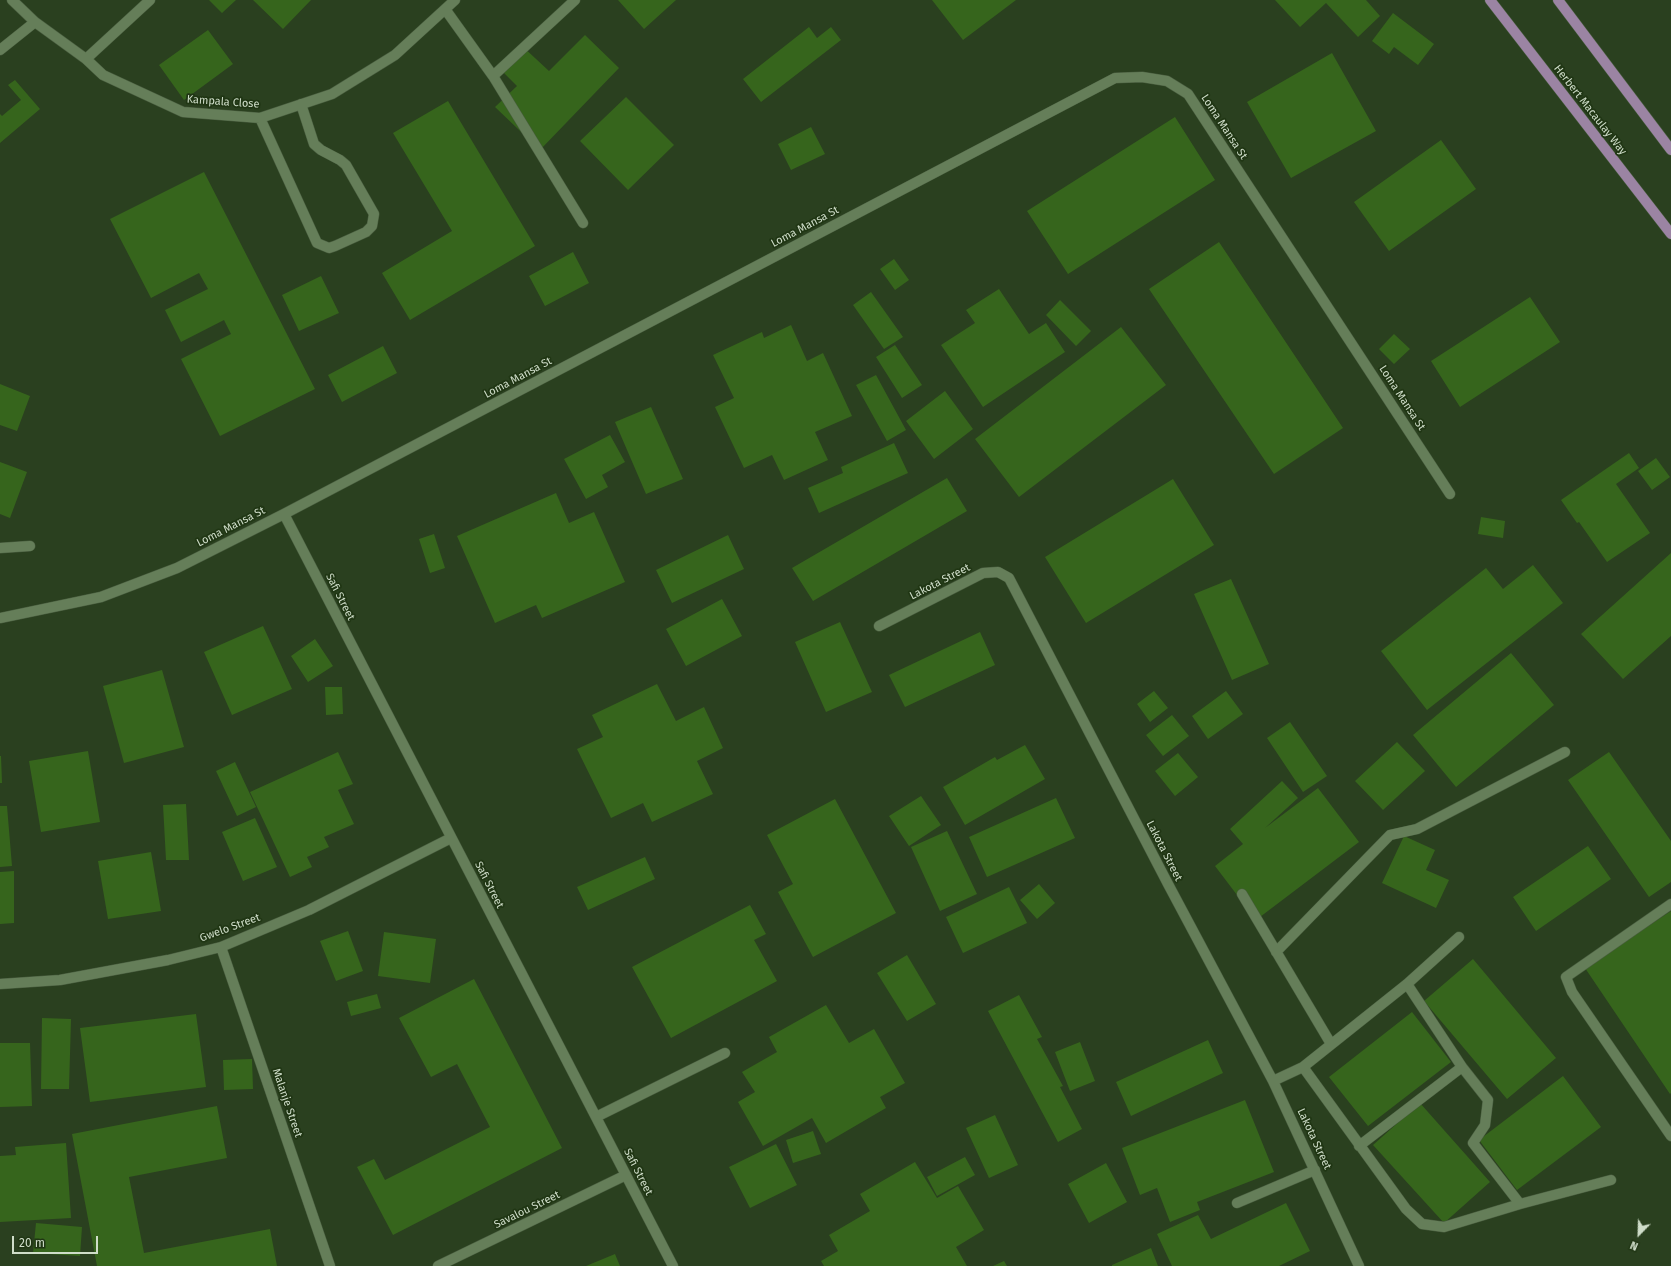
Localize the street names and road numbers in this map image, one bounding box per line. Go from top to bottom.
street label: Herbert Macaulay Way [1551,62,1629,158]
street label: Loma Mansa St [1198,92,1250,162]
street label: Kampala Close [186,93,260,111]
street label: Loma Mansa St [769,204,841,250]
street label: Loma Mansa St [482,355,554,401]
street label: Loma Mansa St [1376,363,1428,433]
street label: Loma Mansa St [195,504,267,550]
street label: Lakota Street [908,561,972,603]
street label: Safi Street [323,571,357,623]
street label: Lakota Street [1143,819,1185,883]
street label: Safi Street [472,859,506,911]
street label: Gwelo Street [198,911,262,945]
street label: Malanje Street [269,1067,305,1139]
street label: Lakota Street [1294,1106,1334,1172]
street label: Safi Street [621,1146,655,1198]
street label: Savalou Street [492,1188,562,1232]

